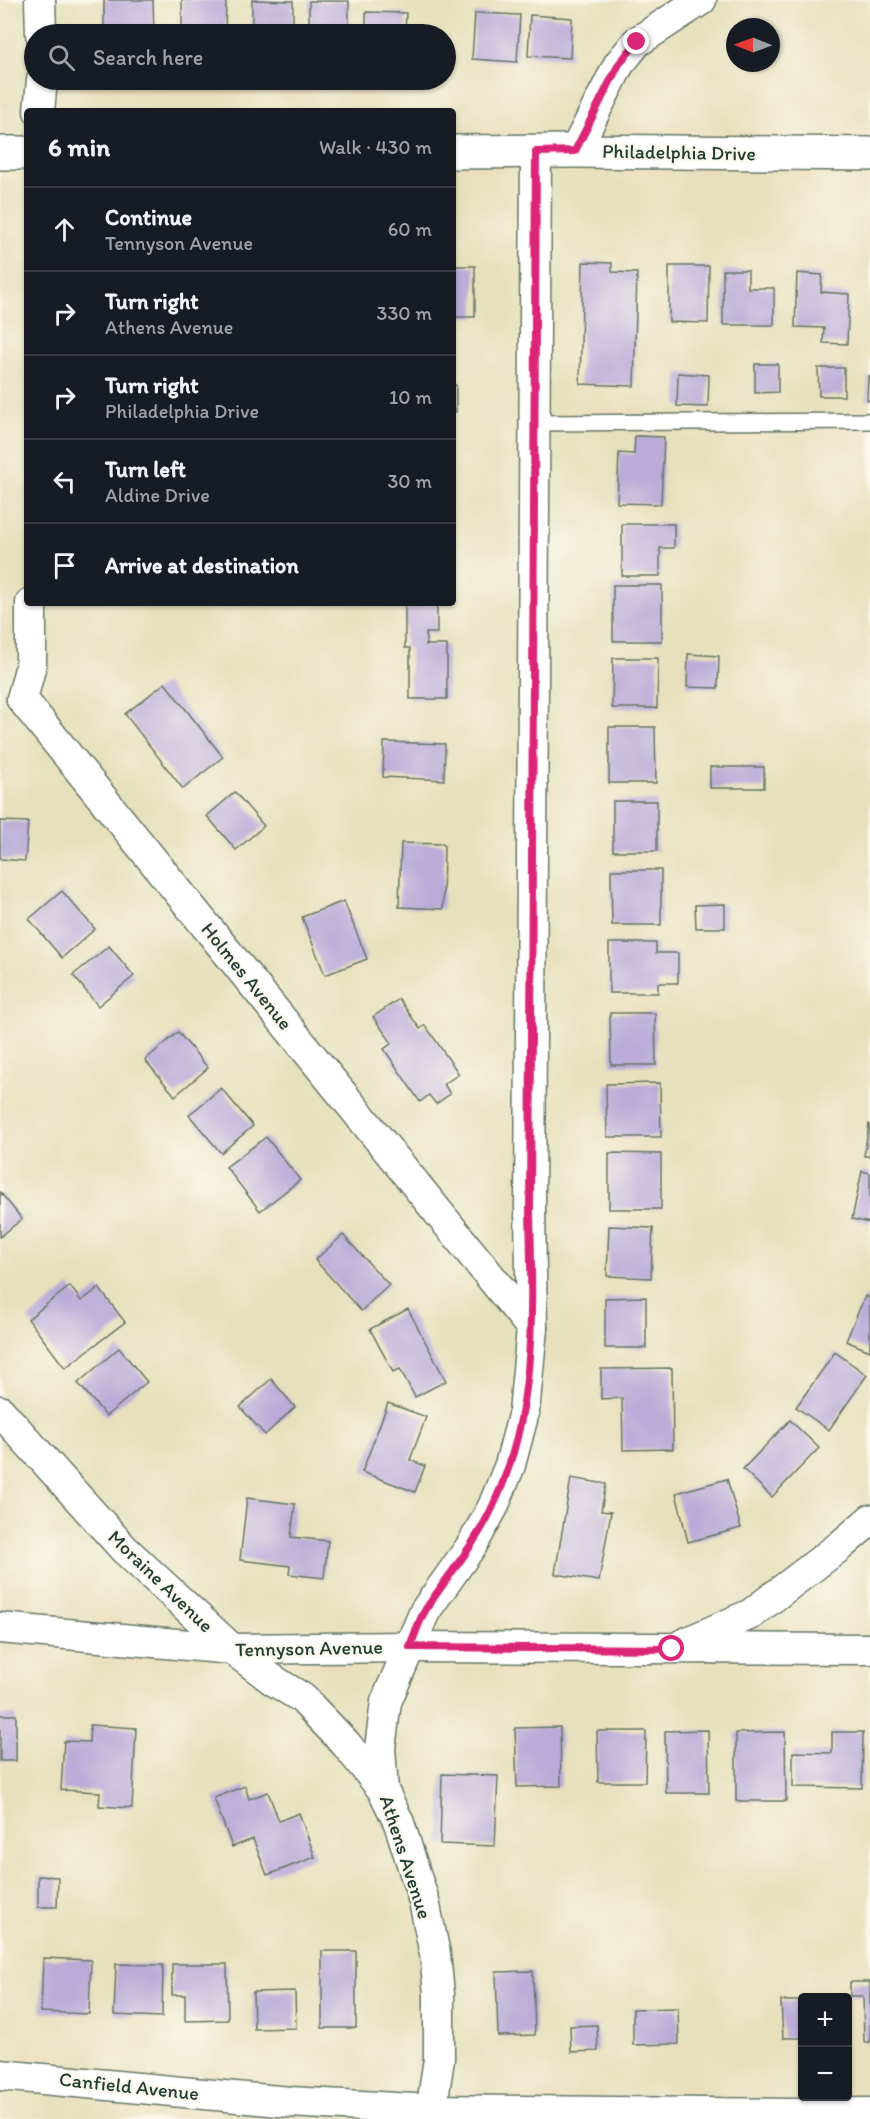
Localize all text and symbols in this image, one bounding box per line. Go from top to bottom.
north arrow [726,18,780,72]
search box [24,24,456,90]
route end [623,28,649,54]
icon: search [45,41,78,74]
text: Search here [93,44,203,71]
text: 6 min [48,131,110,163]
text: Walk · 430 m [319,135,432,159]
street label: Philadelphia Drive [602,139,756,165]
text: Continue [105,204,192,231]
icon: ahead [48,213,81,246]
text: 60 m [388,217,432,241]
text: Tennyson Avenue [105,231,253,255]
text: Turn right [105,288,199,315]
icon: right [48,297,81,330]
text: 330 m [377,301,432,325]
text: Athens Avenue [105,315,233,339]
text: Turn right [105,372,199,399]
icon: right [48,381,81,414]
text: 10 m [389,385,432,409]
text: Philadelphia Drive [105,399,259,423]
text: Turn left [105,456,186,483]
icon: left [48,465,81,498]
text: 30 m [387,469,432,493]
text: Aldine Drive [105,483,210,507]
icon: arrive [48,549,81,582]
text: Arrive at destination [105,552,299,579]
street label: Holmes Avenue [196,917,298,1035]
street label: Moraine Avenue [103,1525,219,1637]
street label: Tennyson Avenue [235,1635,383,1661]
route start [658,1635,684,1661]
street label: Athens Avenue [375,1792,437,1922]
map controls [798,1993,852,2101]
button: + [798,1993,852,2047]
button: − [798,2047,852,2101]
street label: Canfield Avenue [58,2067,200,2105]

